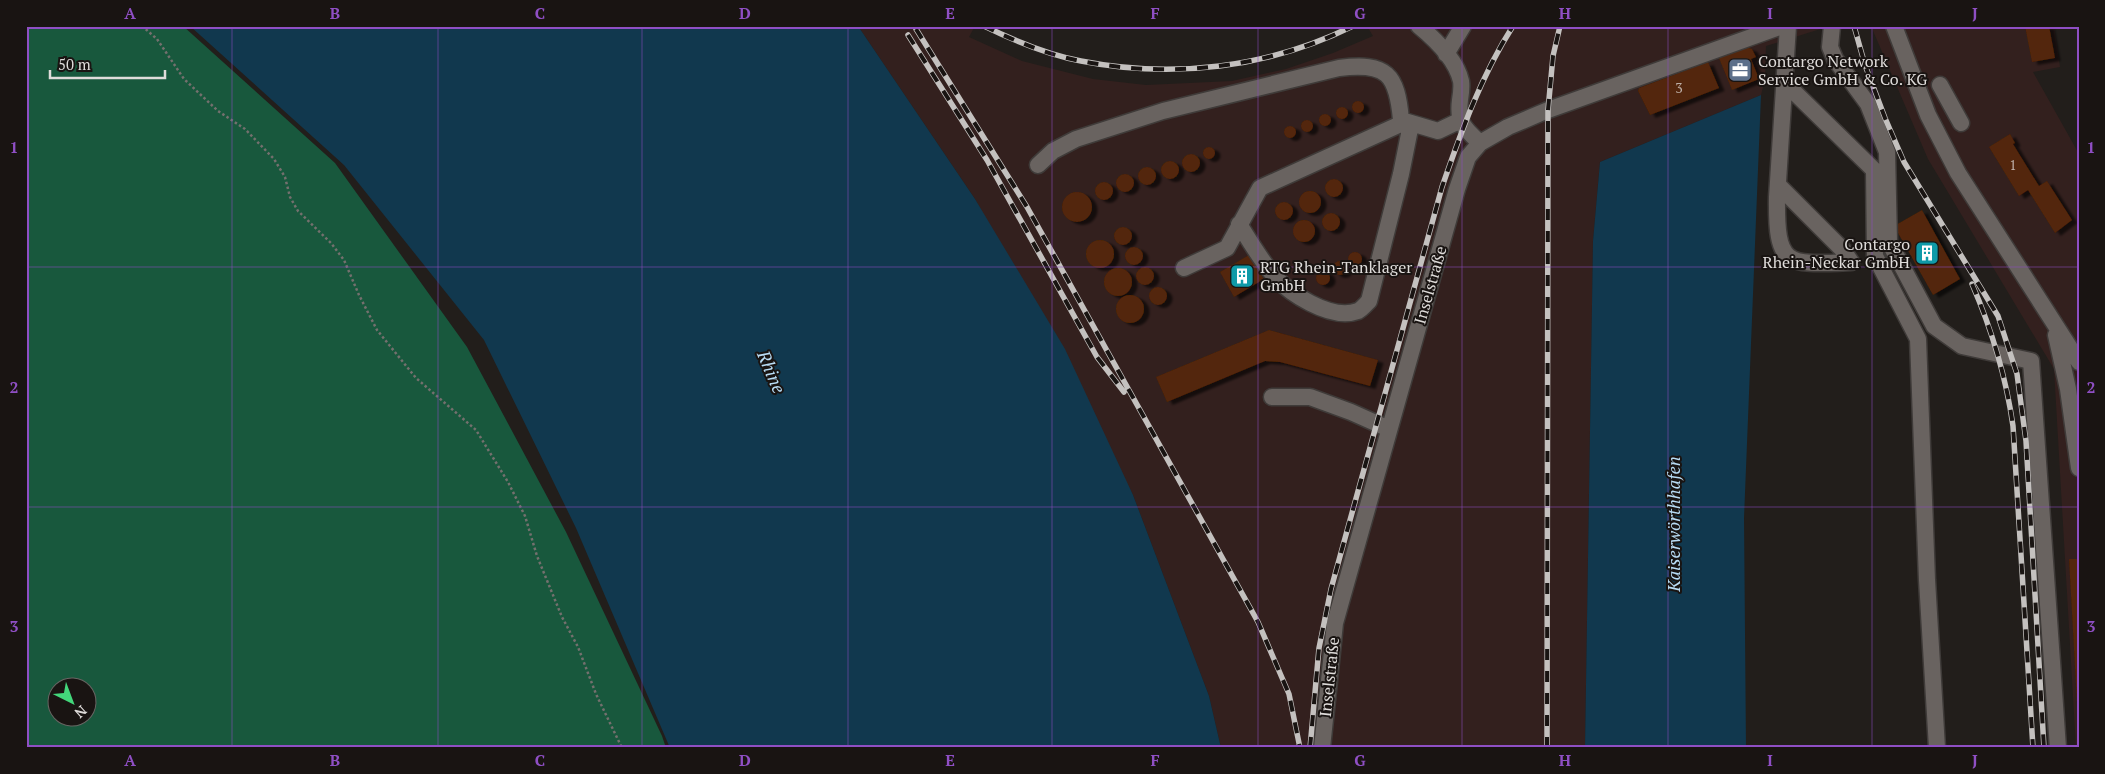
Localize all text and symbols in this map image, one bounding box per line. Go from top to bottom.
text: A [124,2,136,24]
text: B [330,2,340,24]
text: C [535,2,545,24]
text: D [739,2,751,24]
text: E [945,2,955,24]
text: F [1150,2,1160,24]
text: G [1354,2,1366,24]
text: H [1559,2,1571,24]
text: I [1767,2,1773,24]
text: J [1972,2,1978,24]
scale bar [50,48,165,80]
place label: Contargo Network Service GmbH & Co. KG [1758,50,1927,90]
text: 50 m [58,54,91,74]
office icon: Contargo Network Service GmbH & Co. KG [1727,57,1753,83]
house number: 3 [1675,78,1683,97]
text: 1 [9,136,19,158]
text: 1 [2086,136,2096,158]
house number: 1 [2009,155,2017,174]
place label: Contargo Rhein-Neckar GmbH [1762,233,1910,273]
building icon: Contargo Rhein-Neckar GmbH [1914,240,1940,266]
street label: Inselstraße [1408,243,1452,327]
place label: RTG Rhein-Tanklager GmbH [1260,256,1413,296]
building icon: RTG Rhein-Tanklager GmbH [1229,263,1255,289]
water label: Rhine [752,346,792,397]
text: 2 [9,376,19,398]
text: 2 [2086,376,2096,398]
water label: Kaiserwörthhafen [1661,456,1685,593]
text: 3 [9,615,19,637]
text: 3 [2086,615,2096,637]
street label: Inselstraße [1314,636,1344,718]
north arrow [48,676,98,726]
text: N [70,701,91,723]
text: A [124,749,136,771]
text: B [330,749,340,771]
text: C [535,749,545,771]
text: D [739,749,751,771]
text: E [945,749,955,771]
text: F [1150,749,1160,771]
text: G [1354,749,1366,771]
text: H [1559,749,1571,771]
text: I [1767,749,1773,771]
text: J [1972,749,1978,771]

